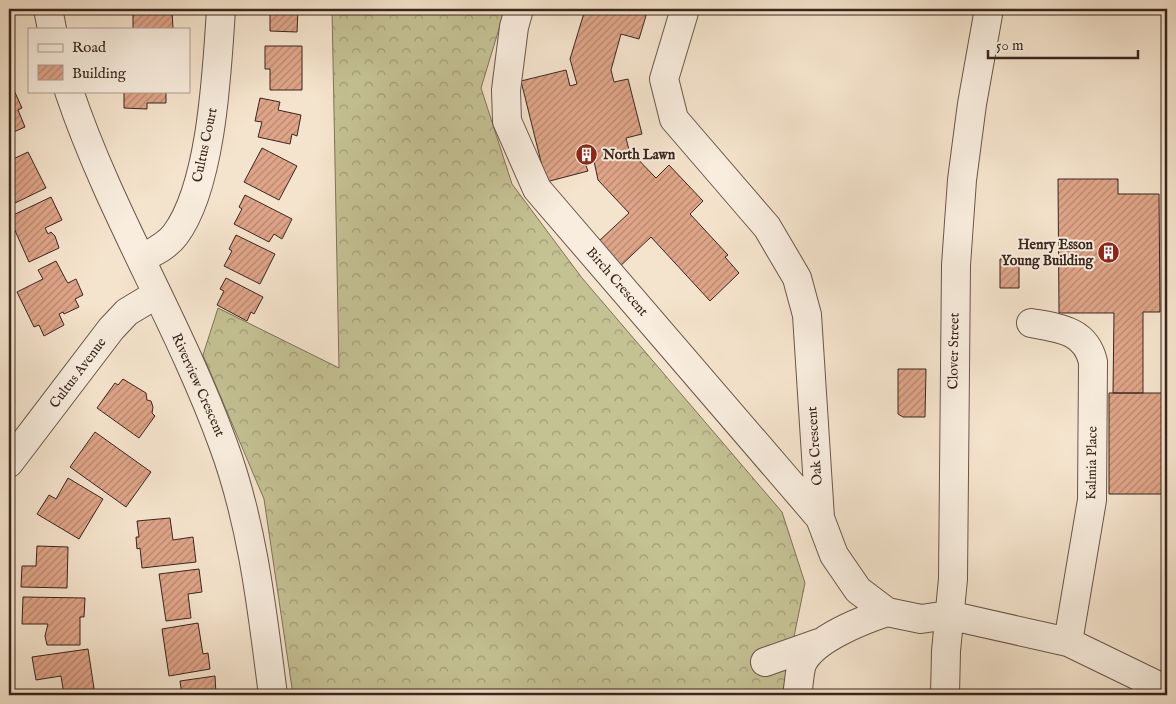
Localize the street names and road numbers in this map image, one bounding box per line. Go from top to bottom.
street label: Cultus Court [188,106,222,184]
street label: Birch Crescent [582,244,652,320]
street label: Clover Street [944,312,964,390]
street label: Riverview Crescent [167,330,229,440]
street label: Cultus Avenue [46,334,111,412]
street label: Oak Crescent [803,406,827,486]
street label: Kalmia Place [1082,425,1102,500]

